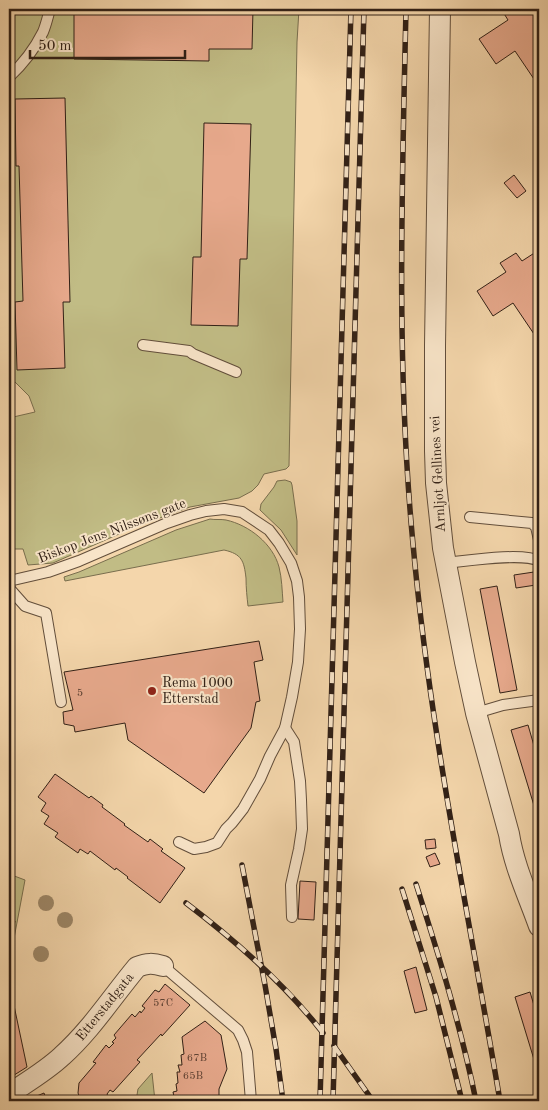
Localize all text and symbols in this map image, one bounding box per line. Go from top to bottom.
scale bar [30,28,185,60]
text: 50 m [38,39,72,54]
street label: Arnljot Gellines vei [428,415,448,533]
street label: Biskop Jens Nilssøns gate [36,496,188,566]
place label: Rema 1000 Etterstad [162,676,233,706]
marker: Rema 1000 Etterstad [146,685,158,697]
house number: 5 [77,688,83,699]
street label: Etterstadgata [73,970,137,1044]
house number: 57C [153,998,173,1009]
house number: 67B [187,1053,207,1064]
house number: 65B [183,1071,203,1082]

